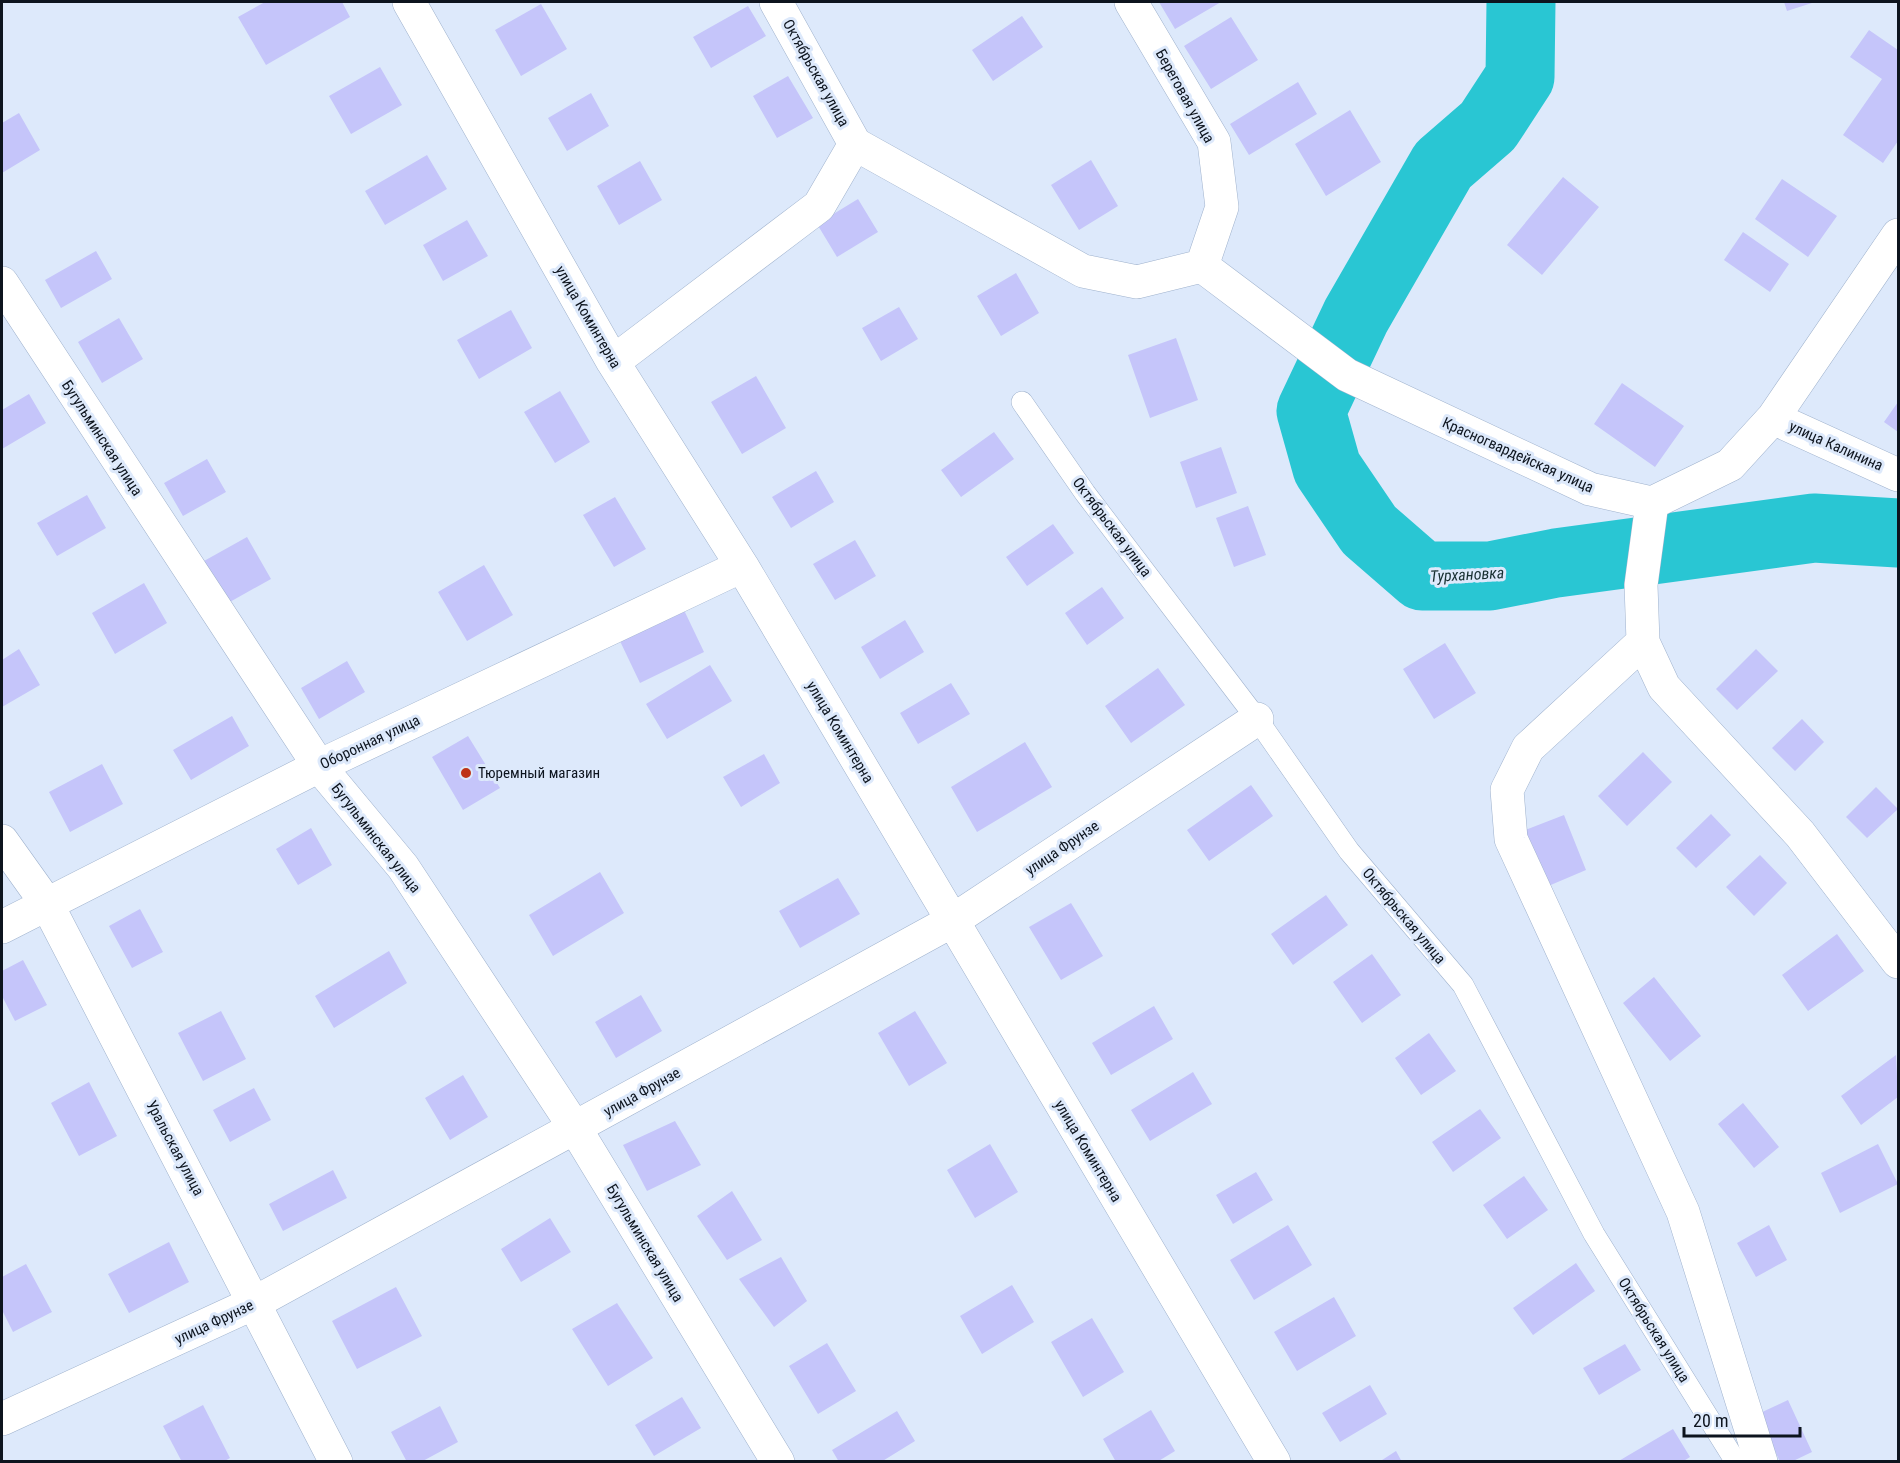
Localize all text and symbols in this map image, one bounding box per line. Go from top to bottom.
street label: Октябрьская улица [779,16,853,130]
street label: Береговая улица [1152,46,1218,146]
street label: улица Коминтерна [551,262,625,372]
street label: Бугульминская улица [58,377,146,499]
street label: Красногвардейская улица [1440,414,1596,496]
street label: улица Калинина [1786,417,1886,475]
street label: Октябрьская улица [1069,474,1155,580]
water label: Турхановка [1430,563,1505,586]
street label: улица Коминтерна [803,678,877,786]
street label: Оборонная улица [317,711,423,773]
place label: Тюремный магазин [478,764,600,782]
marker: Тюремный магазин [459,766,473,780]
street label: Бугульминская улица [328,780,424,896]
street label: улица Фрунзе [1022,817,1102,879]
street label: Октябрьская улица [1359,864,1449,968]
street label: улица Фрунзе [601,1064,683,1120]
street label: Уральская улица [142,1097,208,1199]
street label: улица Коминтерна [1051,1097,1125,1205]
street label: Бугульминская улица [603,1181,687,1305]
street label: Октябрьская улица [1615,1274,1693,1386]
street label: улица Фрунзе [172,1296,256,1348]
scale bar [1684,1400,1800,1438]
text: 20 m [1693,1410,1728,1431]

